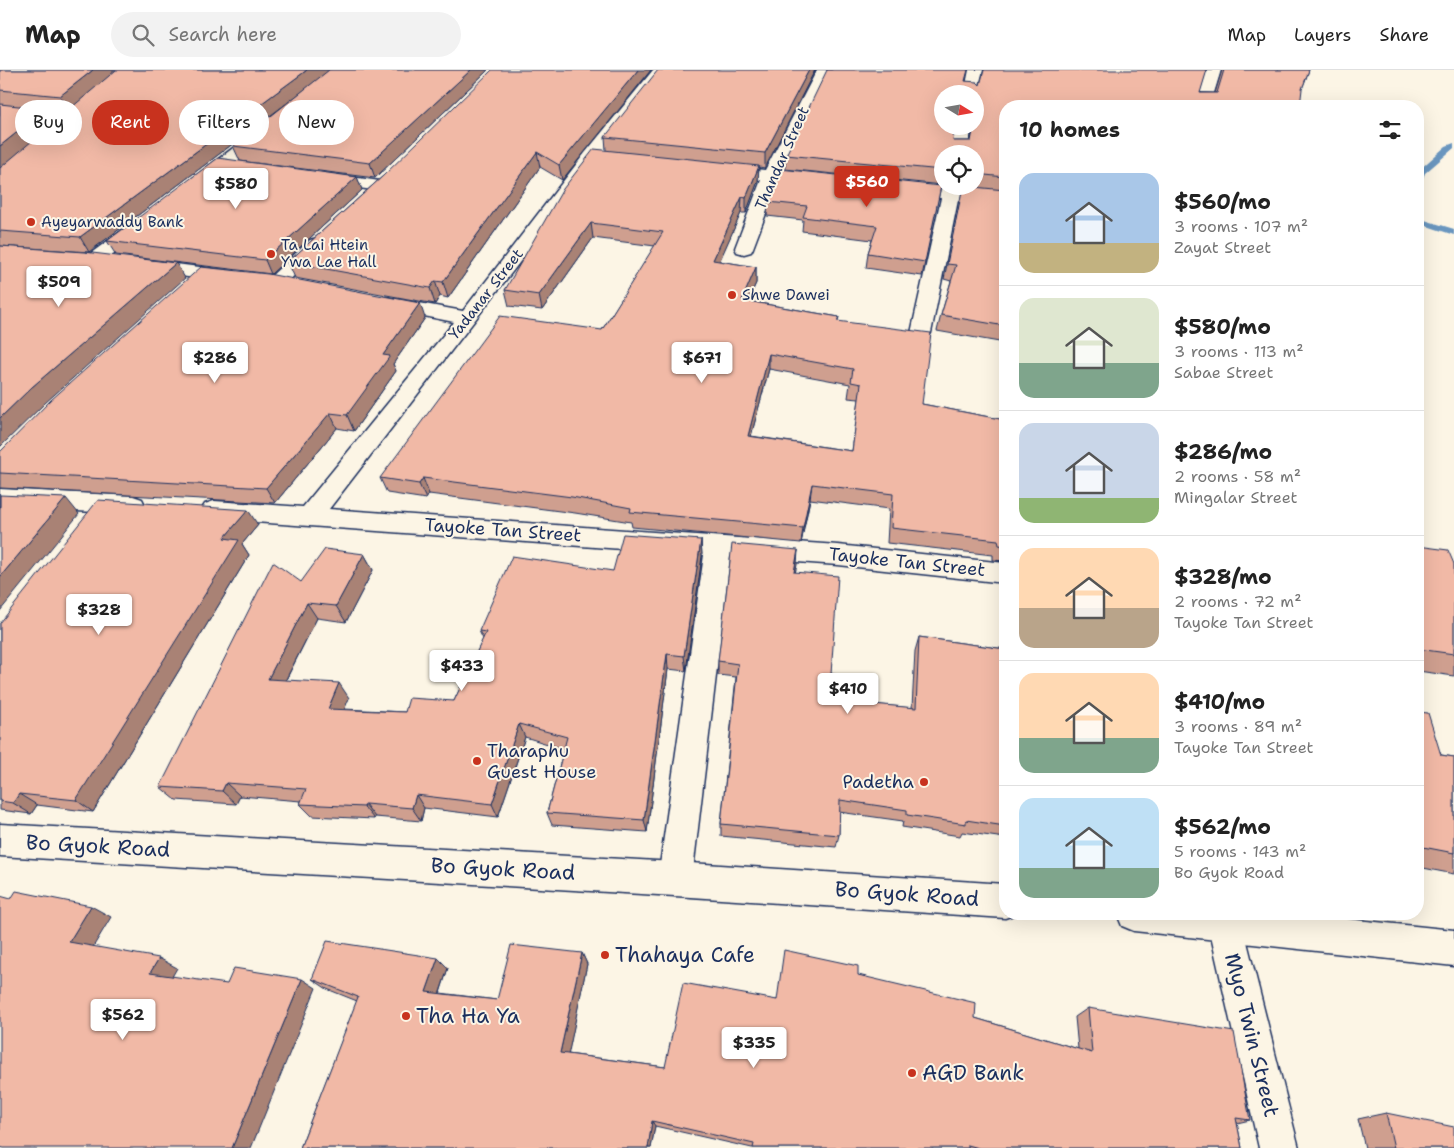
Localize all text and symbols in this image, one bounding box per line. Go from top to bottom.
search box [111,12,461,57]
text: Map [25,19,81,51]
icon: search [129,21,157,49]
text: Search here [169,22,277,47]
text: Map [1228,23,1266,47]
text: Layers [1294,23,1351,47]
text: Share [1379,23,1429,47]
north arrow [934,85,984,135]
map controls [934,85,984,195]
chip: Buy [15,100,82,145]
chip: Rent [92,100,169,145]
chip: Filters [179,100,269,145]
chip: New [279,100,354,145]
street label: Thandar Street [750,103,814,213]
text: 10 homes [1019,116,1120,144]
icon: filters [1376,116,1404,144]
button: locate [934,145,984,195]
pin: $560 [837,166,897,208]
pin: $580 [206,168,266,210]
text: $560 [845,171,889,192]
text: $580 [214,173,258,194]
text: $560/mo [1174,188,1271,216]
icon: home [1059,193,1119,253]
place label: Ayeyarwaddy Bank [41,212,184,232]
marker: Ayeyarwaddy Bank [25,216,37,228]
text: 3 rooms · 107 m² [1174,216,1308,237]
place label: Ta Lai Htein Ywa Lae Hall [281,235,377,272]
text: Zayat Street [1174,237,1271,258]
street label: Yadanar Street [444,245,528,343]
marker: Ta Lai Htein Ywa Lae Hall [265,248,277,260]
pin: $509 [29,266,89,308]
text: $509 [37,271,81,292]
place label: Shwe Dawei [742,285,830,305]
marker: Shwe Dawei [726,289,738,301]
text: $580/mo [1174,313,1271,341]
icon: home [1059,318,1119,378]
text: 3 rooms · 113 m² [1174,341,1304,362]
pin: $286 [185,342,245,384]
pin: $671 [672,342,732,384]
text: $286 [193,347,237,368]
text: $671 [682,347,722,368]
text: Sabae Street [1174,362,1273,383]
text: $286/mo [1174,438,1272,466]
icon: home [1059,443,1119,503]
text: 2 rooms · 58 m² [1174,466,1301,487]
text: Mingalar Street [1174,487,1298,508]
street label: Tayoke Tan Street [424,513,582,547]
street label: Tayoke Tan Street [828,542,986,582]
text: $328/mo [1174,563,1272,591]
icon: home [1059,568,1119,628]
text: 2 rooms · 72 m² [1174,591,1302,612]
pin: $328 [69,594,129,636]
text: $328 [77,599,121,620]
text: Tayoke Tan Street [1174,612,1314,633]
pin: $433 [432,650,492,692]
text: $433 [440,655,484,676]
pin: $410 [818,672,878,715]
text: $410 [828,678,868,699]
text: $410/mo [1174,688,1265,716]
icon: home [1059,693,1119,753]
text: 3 rooms · 89 m² [1174,716,1302,737]
text: Tayoke Tan Street [1174,737,1314,758]
place label: Tharaphu Guest House [487,739,596,784]
marker: Tharaphu Guest House [471,755,483,767]
place label: Padetha [842,770,914,794]
marker: Padetha [918,776,930,788]
text: $562/mo [1174,813,1271,841]
icon: home [1059,818,1119,878]
street label: Bo Gyok Road [25,828,171,864]
text: 5 rooms · 143 m² [1174,841,1306,862]
street label: Bo Gyok Road [430,851,576,887]
text: Bo Gyok Road [1174,862,1284,883]
street label: Bo Gyok Road [834,875,980,913]
place label: Thahaya Cafe [615,941,755,969]
marker: Thahaya Cafe [599,949,611,961]
street label: Myo Twin Street [1218,950,1286,1120]
pin: $562 [93,998,153,1041]
place label: Tha Ha Ya [416,1002,520,1030]
text: $562 [102,1004,144,1025]
marker: Tha Ha Ya [400,1010,412,1022]
pin: $335 [724,1026,784,1069]
text: $335 [733,1032,775,1053]
place label: AGD Bank [922,1059,1024,1087]
marker: AGD Bank [906,1067,918,1079]

